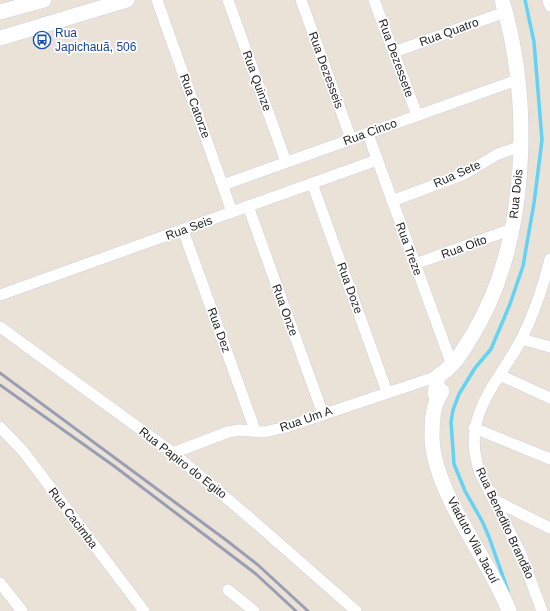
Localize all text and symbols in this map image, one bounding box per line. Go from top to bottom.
street label: Rua Quatro [417,15,481,49]
street label: Rua Dezessete [375,17,417,99]
place label: Rua Japichauã, 506 [55,26,137,54]
bus stop icon: Rua Japichauã, 506 [32,30,52,50]
street label: Rua Dezesseis [306,30,346,110]
street label: Rua Quinze [240,49,275,113]
street label: Rua Catorze [177,72,213,140]
street label: Rua Cinco [341,116,399,148]
street label: Rua Sete [431,157,483,191]
street label: Rua Dois [506,169,526,219]
street label: Rua Seis [164,213,214,243]
street label: Rua Treze [393,221,425,278]
street label: Rua Oito [439,232,489,262]
street label: Rua Doze [334,261,366,316]
street label: Rua Onze [269,282,301,338]
street label: Rua Dez [204,306,234,354]
street label: Rua Um A [278,403,334,435]
street label: Rua Papiro do Egito [136,424,230,502]
street label: Rua Benedito Brandão [473,465,537,581]
street label: Rua Cacimba [46,485,101,552]
street label: Viaduto Vila Jacuí [444,494,502,586]

